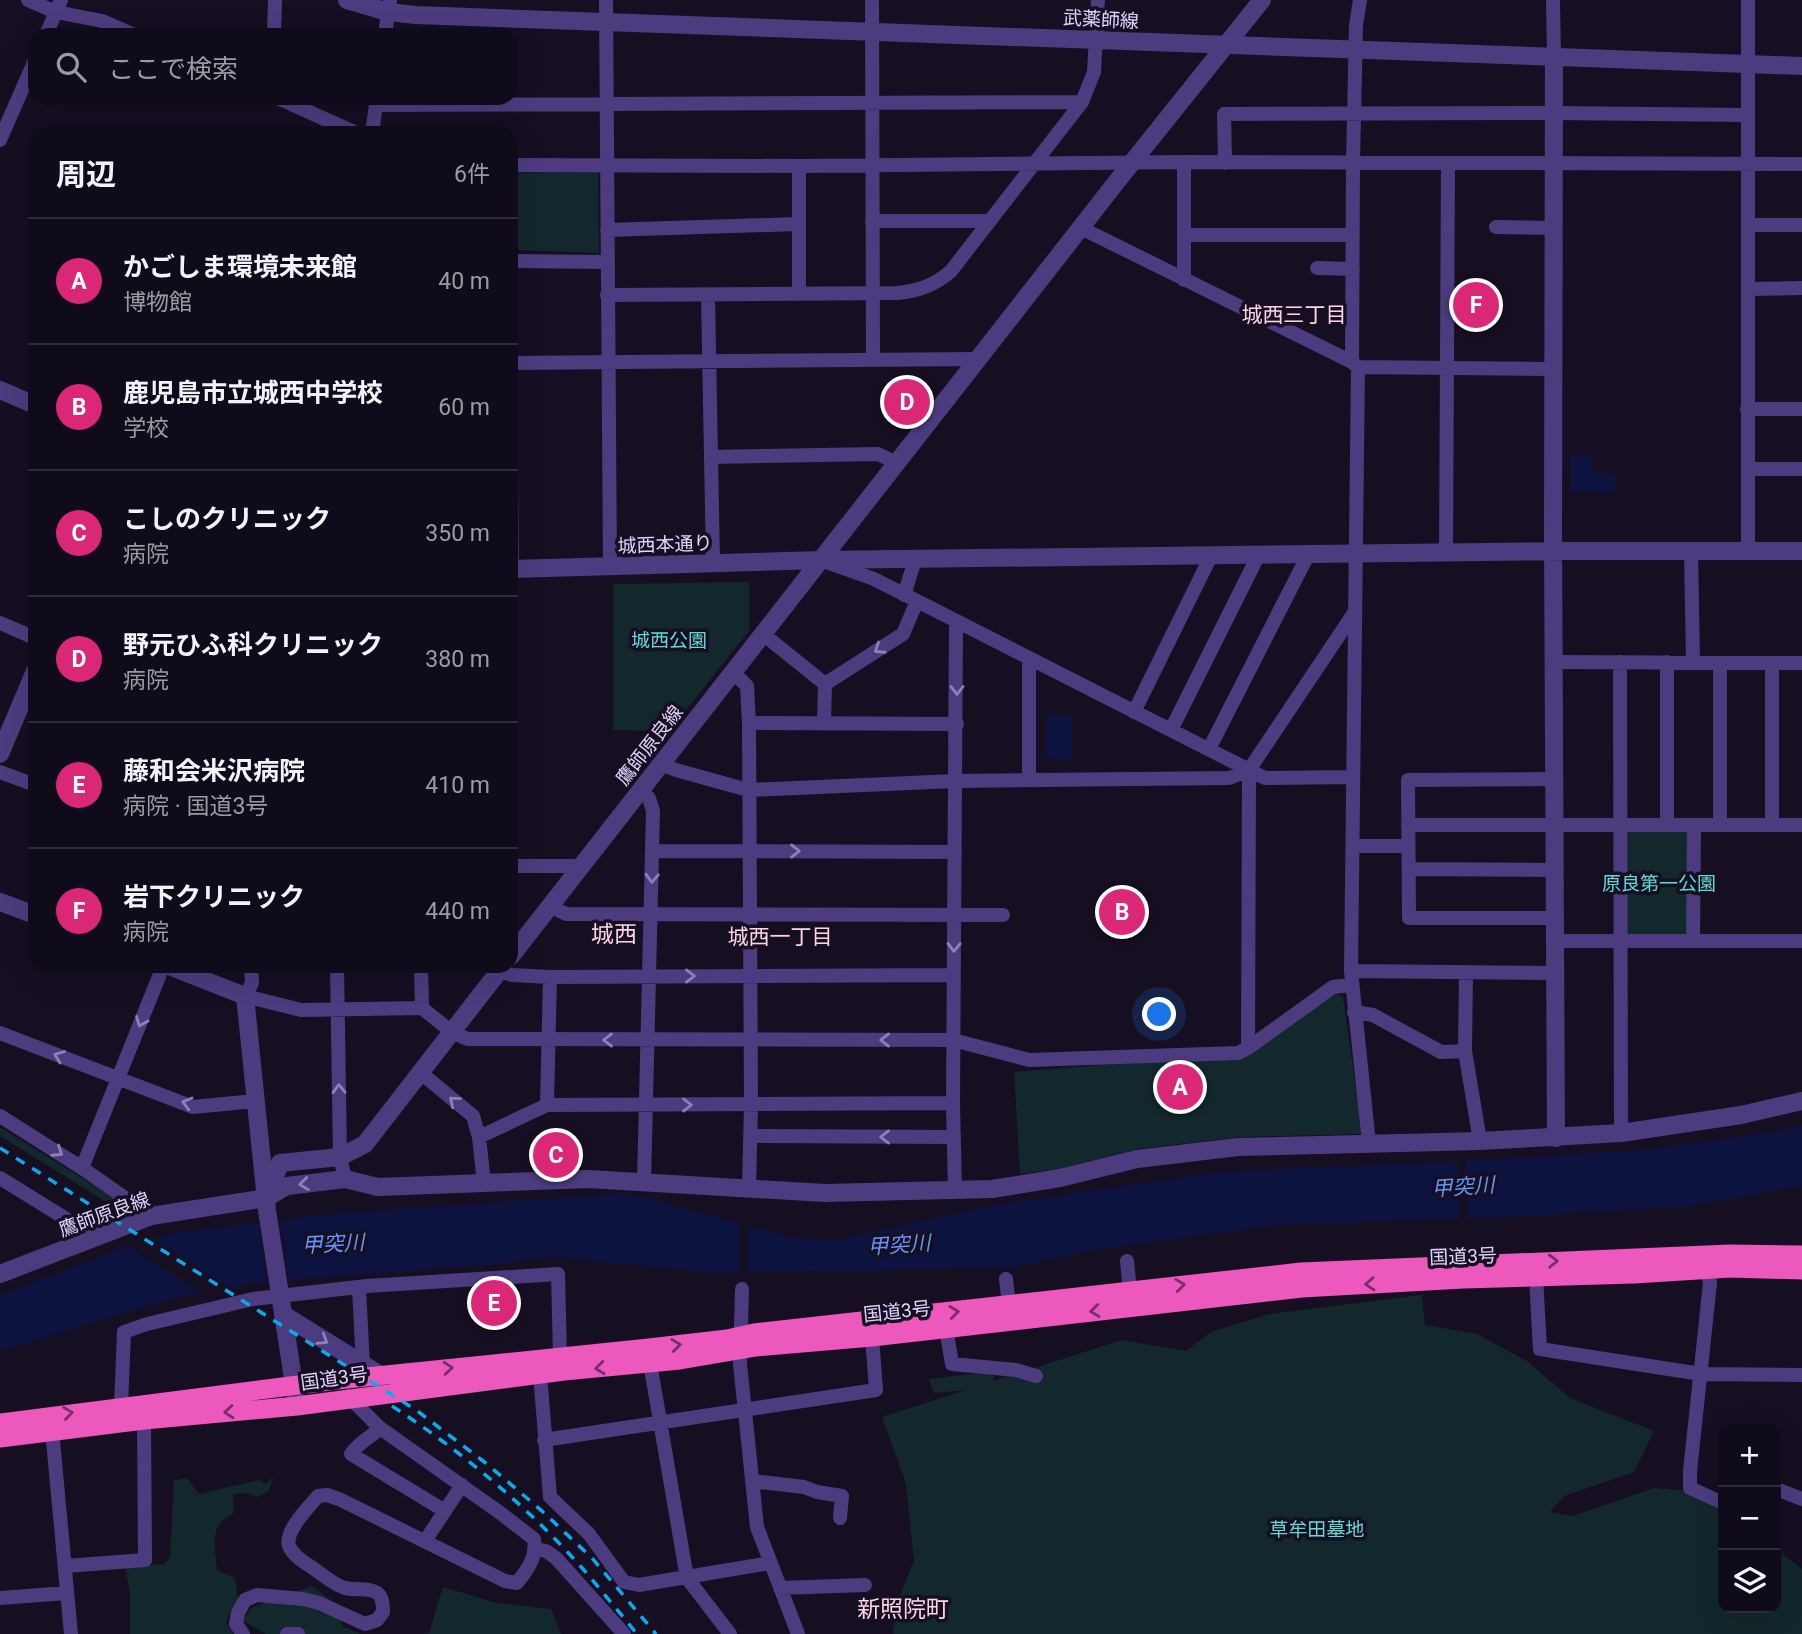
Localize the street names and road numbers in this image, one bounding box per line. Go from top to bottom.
street label: 武薬師線 [1062,6,1140,33]
street label: 城西本通り [617,531,713,558]
street label: 鷹師原良線 [611,701,688,790]
street label: 鷹師原良線 [56,1187,153,1242]
street label: 国道3号 [1429,1244,1497,1269]
street label: 国道3号 [862,1297,932,1326]
street label: 国道3号 [299,1362,369,1395]

